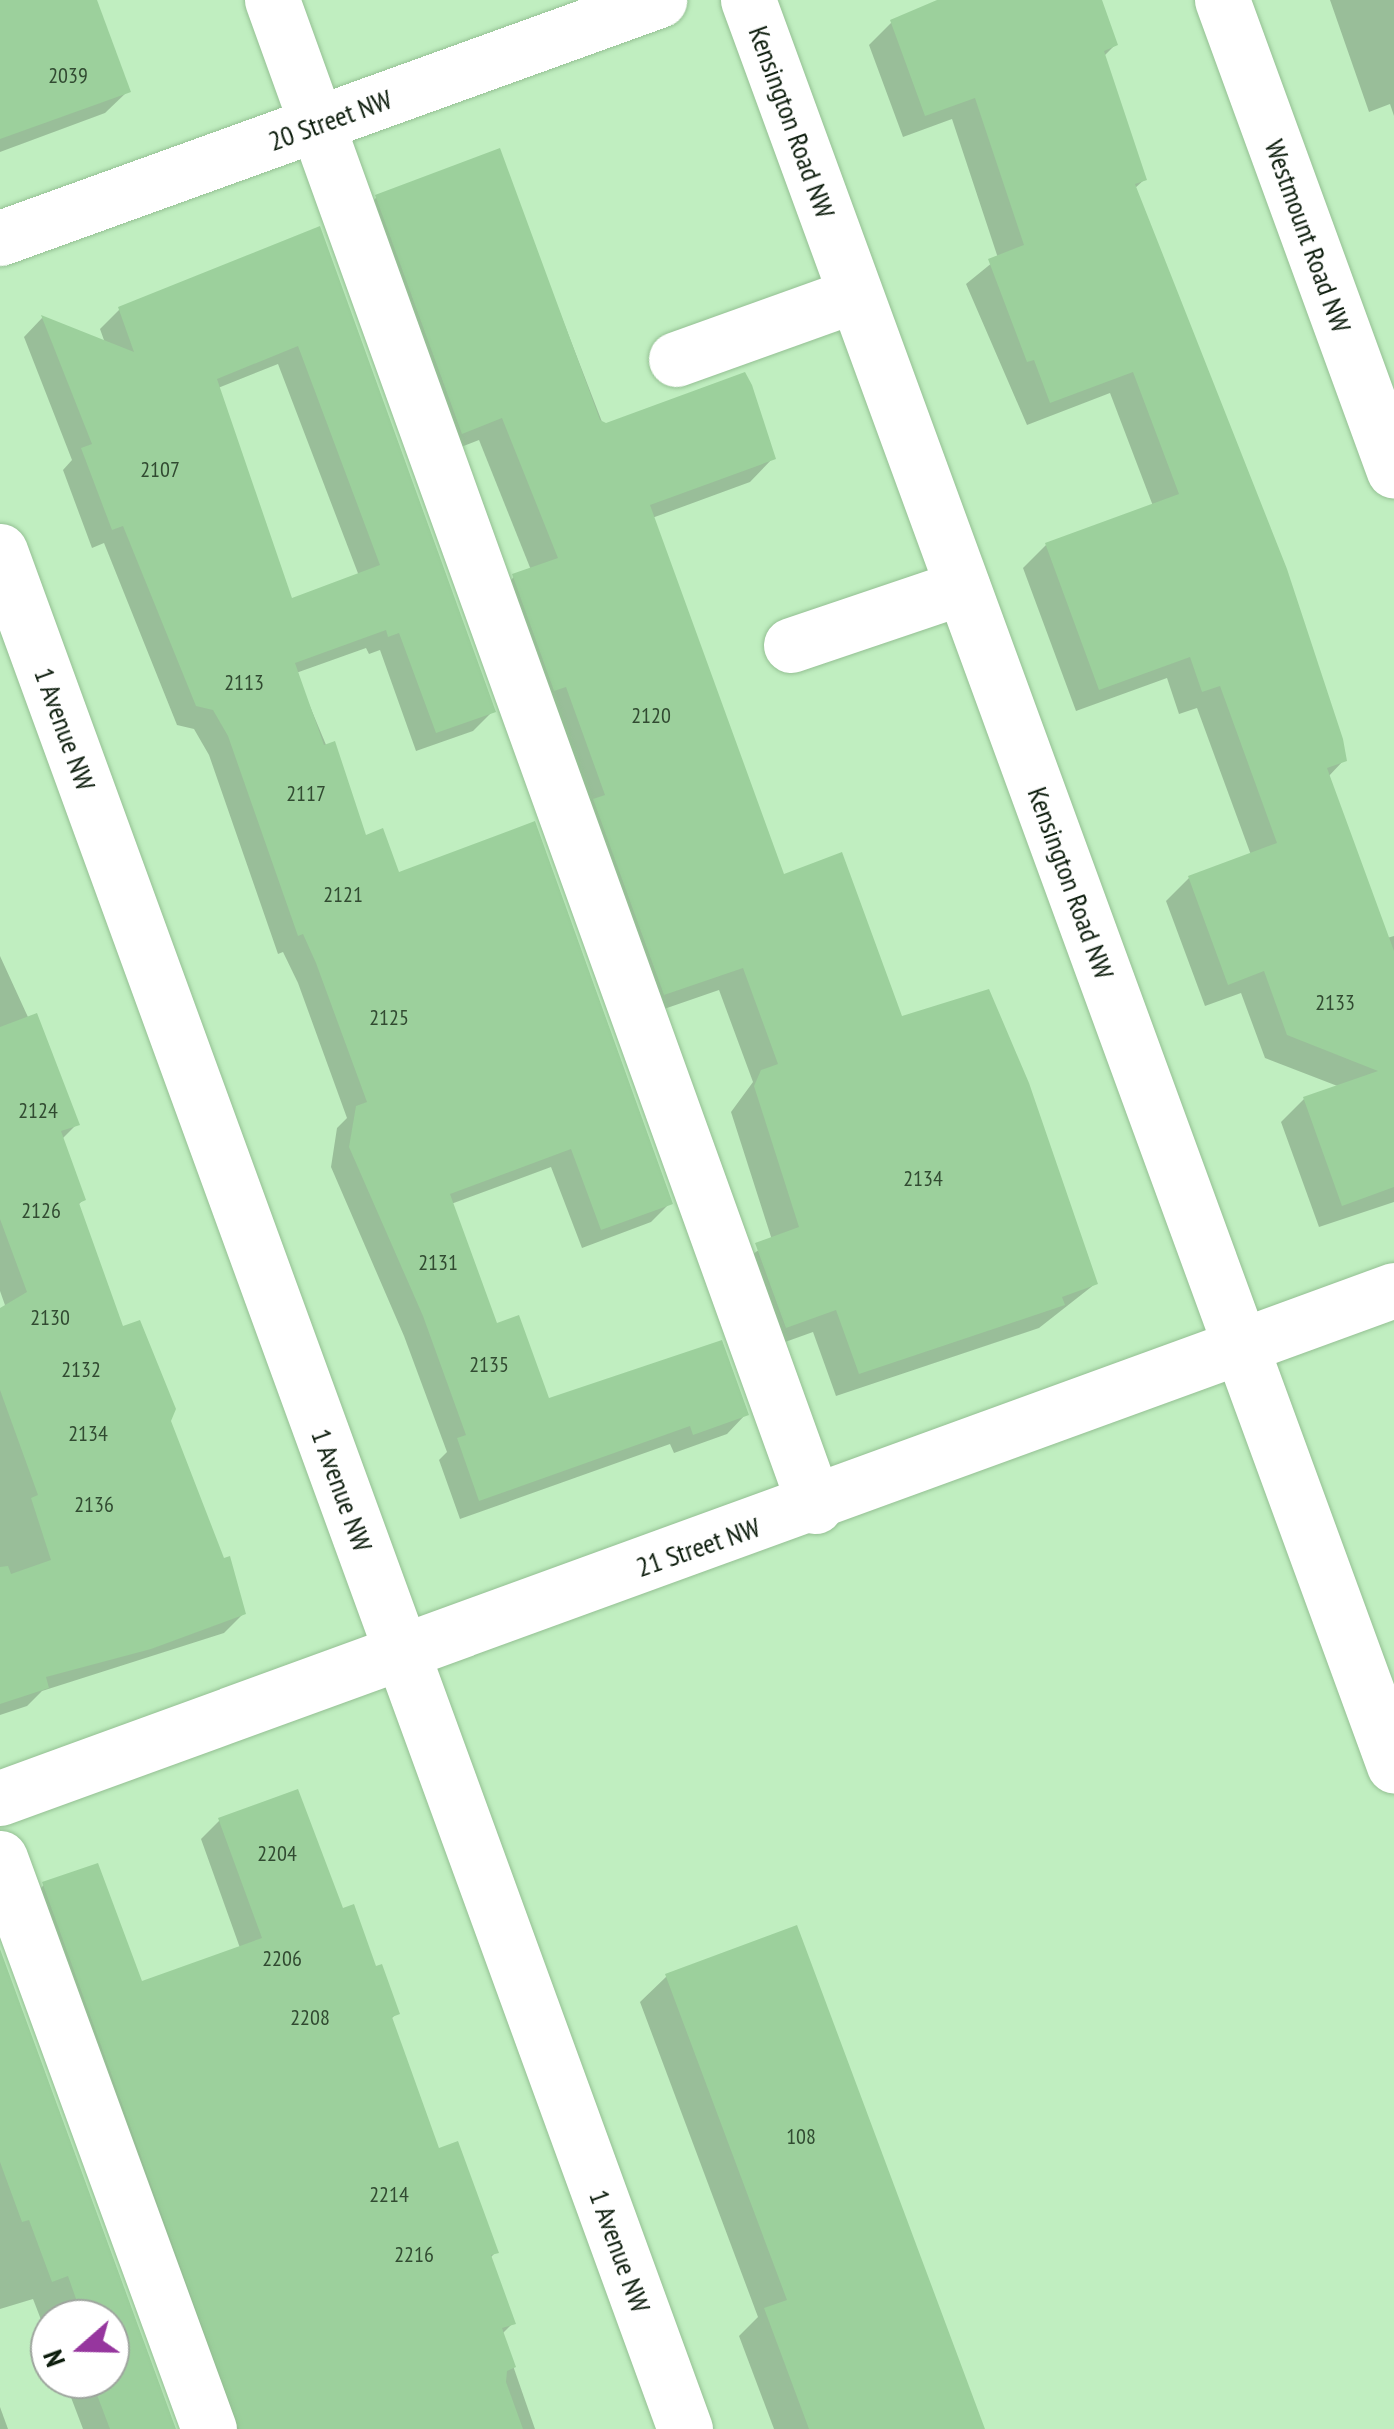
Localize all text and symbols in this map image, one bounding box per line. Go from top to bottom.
street label: Kensington Road NW [742,21,842,223]
house number: 2039 [48,63,88,89]
street label: 20 Street NW [264,82,396,158]
street label: Westmount Road NW [1258,135,1358,337]
house number: 2107 [140,457,180,483]
street label: 1 Avenue NW [27,663,103,795]
house number: 2113 [224,670,264,696]
house number: 2120 [631,703,671,729]
house number: 2117 [286,781,326,807]
street label: Kensington Road NW [1021,782,1121,984]
house number: 2121 [323,882,363,908]
house number: 2133 [1315,990,1355,1016]
house number: 2125 [369,1005,409,1031]
house number: 2124 [18,1098,58,1124]
house number: 2134 [903,1166,943,1192]
house number: 2126 [21,1198,61,1224]
house number: 2131 [418,1250,458,1276]
house number: 2130 [30,1305,70,1331]
house number: 2135 [469,1352,509,1378]
house number: 2132 [61,1357,101,1383]
house number: 2134 [68,1421,108,1447]
street label: 1 Avenue NW [304,1424,380,1556]
house number: 2136 [74,1492,114,1518]
street label: 21 Street NW [632,1510,764,1584]
house number: 2204 [257,1841,297,1867]
house number: 2206 [262,1946,302,1972]
house number: 2208 [290,2005,330,2031]
house number: 108 [786,2124,816,2150]
house number: 2214 [369,2182,409,2208]
street label: 1 Avenue NW [582,2185,658,2317]
house number: 2216 [394,2242,434,2268]
north arrow [30,2299,130,2399]
text: N [33,2345,73,2372]

